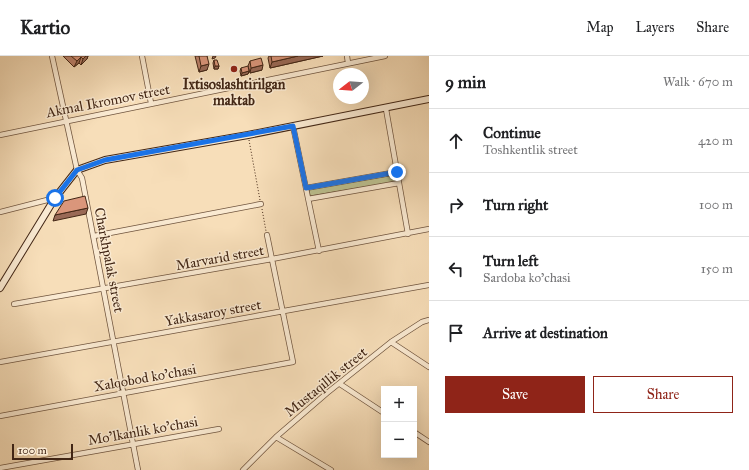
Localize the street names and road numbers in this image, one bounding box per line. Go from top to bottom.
street label: Akmal Ikromov street [44,81,171,122]
street label: Charkhpalak street [90,206,128,314]
street label: Marvarid street [175,242,265,274]
street label: Yakkasaroy street [164,296,263,330]
street label: Mustaqillik street [281,344,371,421]
street label: Xalqobod ko'chasi [93,361,198,396]
street label: Mo'lkanlik ko'chasi [87,413,199,449]

